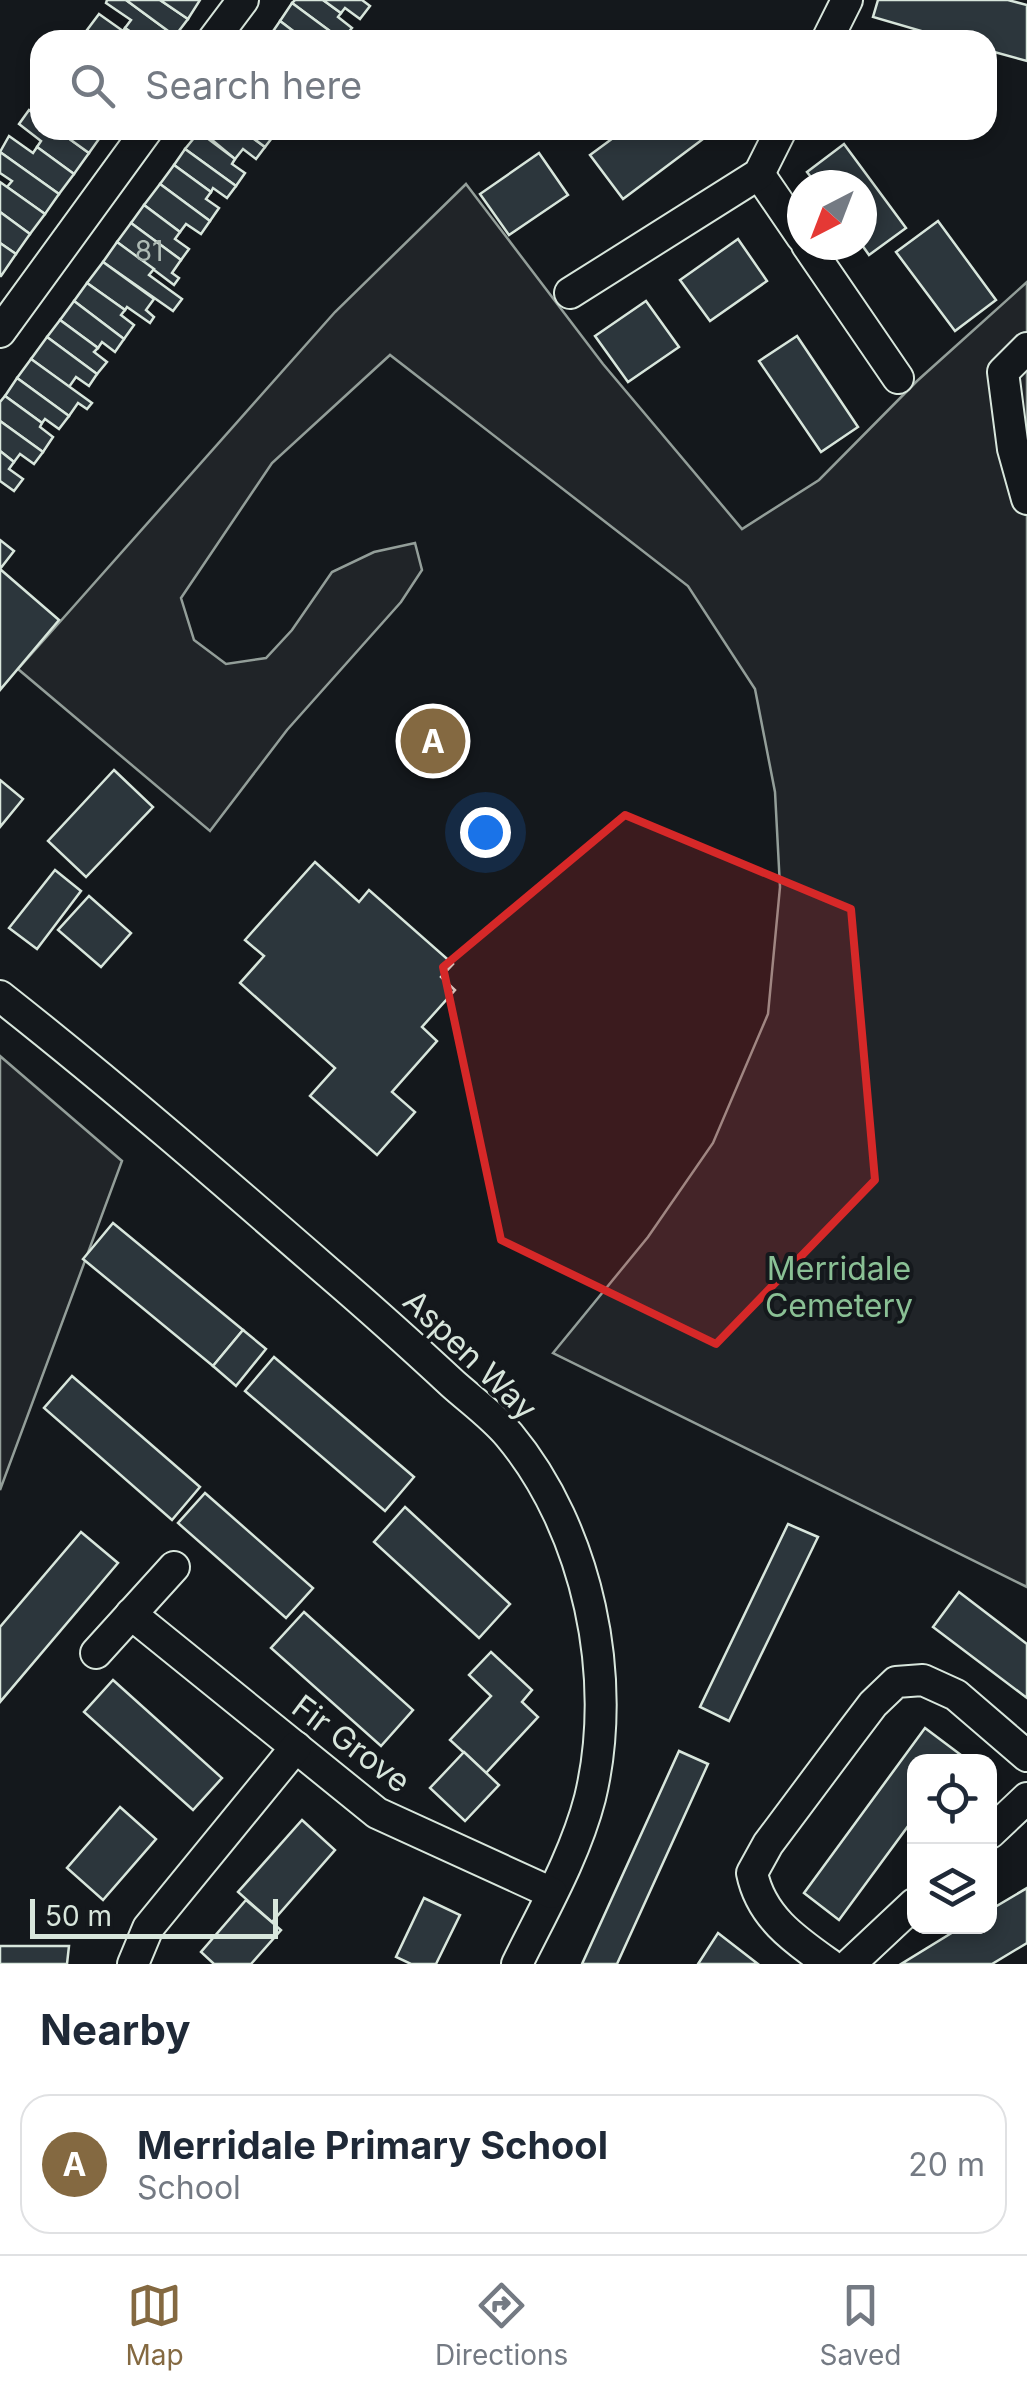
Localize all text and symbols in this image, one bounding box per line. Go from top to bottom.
search box [30,30,997,140]
icon: search [65,58,120,113]
text: Search here [145,62,362,108]
north arrow [787,170,877,260]
house number: 81 [135,234,163,268]
pin: A [400,704,466,778]
your location [460,807,511,858]
park label: Merridale Cemetery [765,1249,913,1325]
street label: Aspen Way [395,1281,545,1428]
street label: Fir Grove [285,1687,418,1801]
map controls [907,1754,997,1934]
button: locate [907,1754,997,1844]
button: layers [907,1844,997,1934]
scale bar [30,1894,278,1938]
text: 50 m [45,1899,112,1933]
text: Nearby [40,2004,191,2055]
text: Merridale Primary School [137,2122,608,2168]
text: A [63,2145,86,2184]
text: 20 m [908,2145,985,2184]
text: School [137,2168,241,2207]
tab: Map [126,2278,184,2372]
tab: Directions [435,2278,568,2372]
tab: Saved [819,2278,901,2372]

